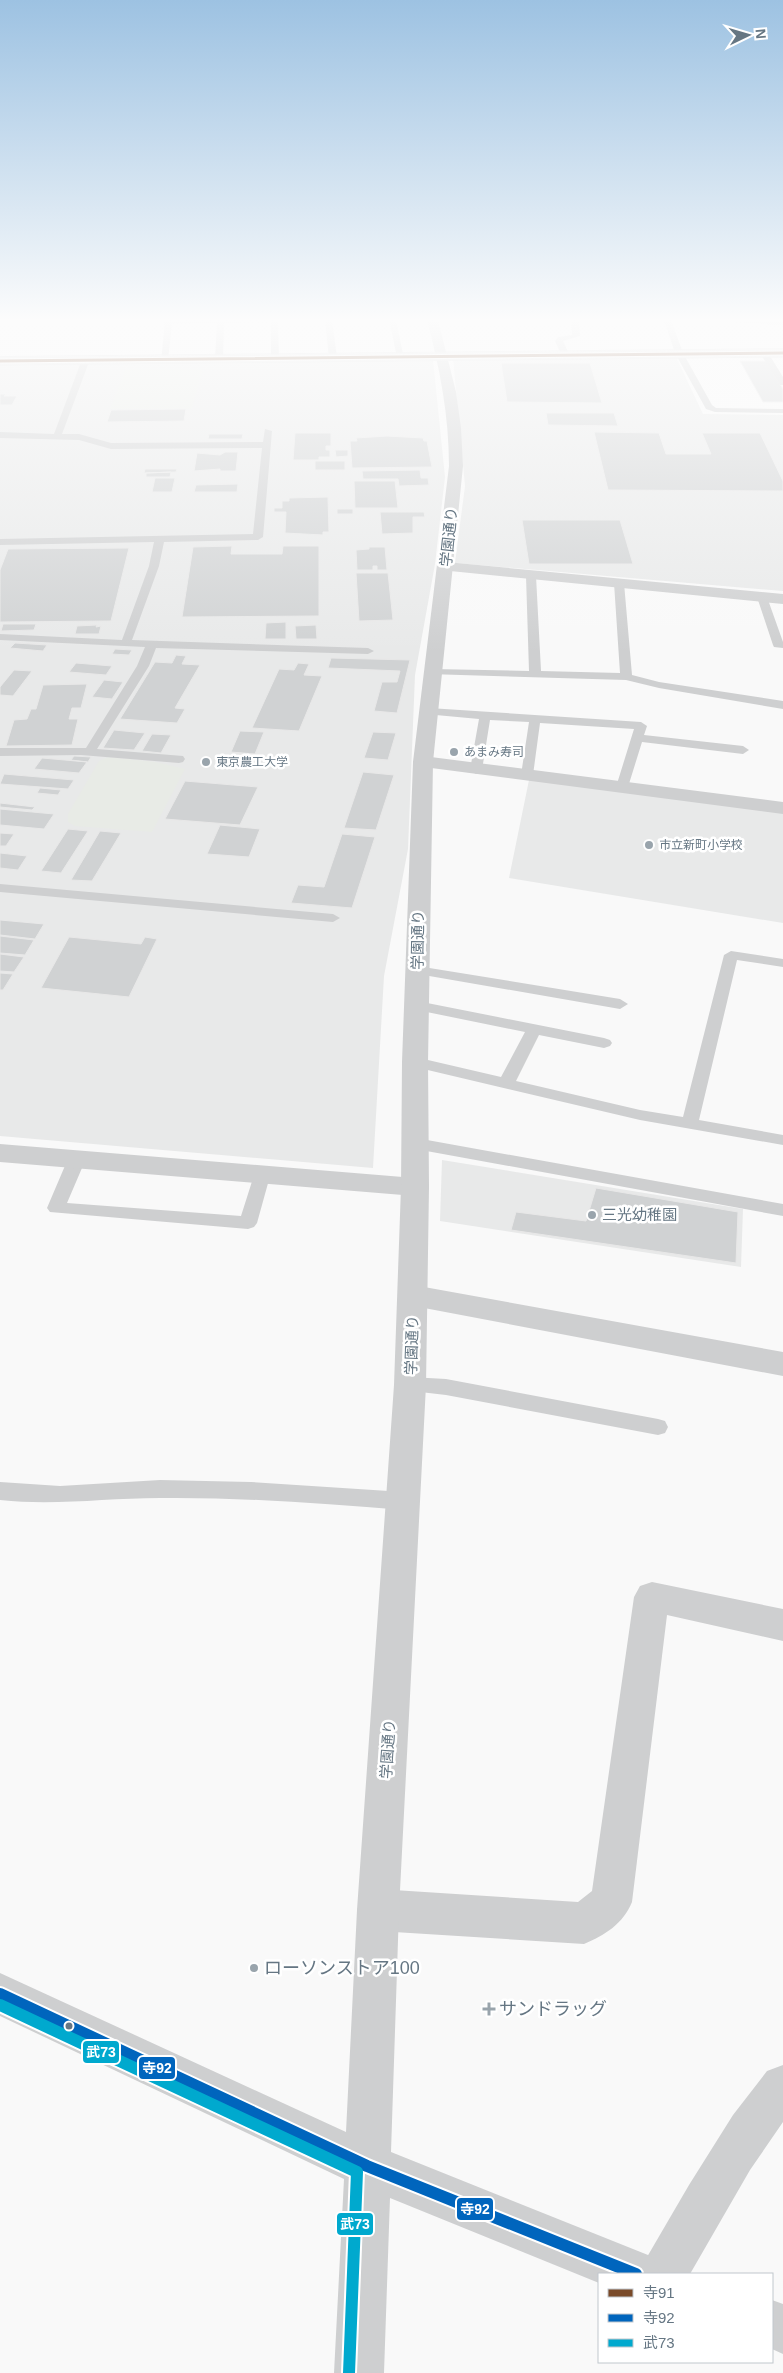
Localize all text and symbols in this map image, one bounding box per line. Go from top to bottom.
north arrow [723,10,773,60]
text: N [753,28,769,40]
street label: 学園通り [437,506,460,568]
place label: あまみ寿司 [464,745,524,759]
marker: あまみ寿司 [448,746,460,758]
place label: 東京農工大学 [216,755,288,769]
marker: 東京農工大学 [200,756,212,768]
place label: 市立新町小学校 [659,838,743,852]
marker: 市立新町小学校 [643,839,655,851]
street label: 学園通り [408,910,427,970]
place label: 三光幼稚園 [602,1206,677,1223]
marker: 三光幼稚園 [586,1209,598,1221]
street label: 学園通り [402,1315,421,1375]
street label: 学園通り [377,1718,398,1779]
place label: ローソンストア100 [264,1958,420,1978]
marker: ローソンストア100 [248,1962,260,1974]
place label: サンドラッグ [499,1999,607,2019]
marker: サンドラッグ [483,2003,495,2015]
unlabelled marker [64,2021,74,2031]
line badge: 武73 [82,2040,120,2064]
text: 武73 [86,2044,116,2060]
line badge: 寺92 [138,2056,176,2080]
text: 寺92 [142,2060,172,2076]
line badge: 寺92 [456,2197,494,2221]
text: 寺92 [460,2201,490,2217]
line badge: 武73 [336,2212,374,2236]
text: 武73 [340,2216,370,2232]
legend [598,2273,773,2363]
text: 寺91 [643,2284,675,2301]
text: 寺92 [643,2309,675,2326]
text: 武73 [643,2334,675,2351]

